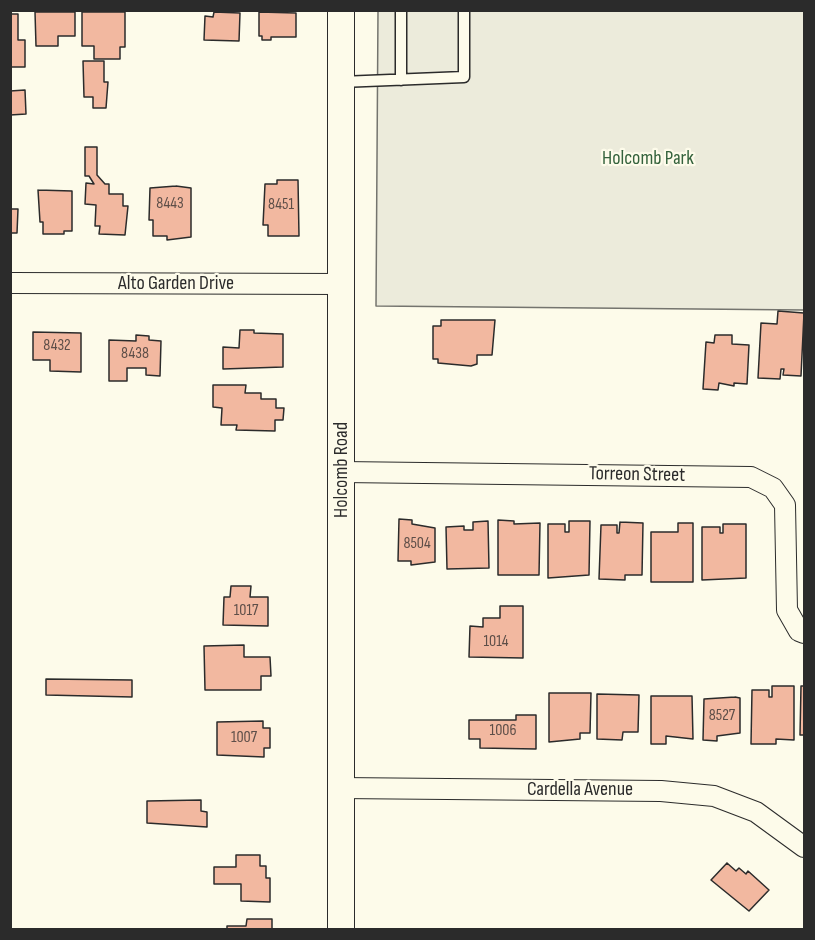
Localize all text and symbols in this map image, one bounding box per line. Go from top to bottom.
park label: Holcomb Park [602,147,694,171]
house number: 8443 [156,194,184,214]
house number: 8451 [268,195,294,215]
street label: Alto Garden Drive [118,272,234,296]
house number: 8432 [43,336,71,356]
house number: 8438 [121,344,149,364]
street label: Holcomb Road [330,422,354,518]
street label: Torreon Street [589,462,685,488]
house number: 8504 [403,534,431,554]
house number: 1017 [234,601,258,621]
house number: 1014 [483,632,509,652]
house number: 8527 [709,706,735,726]
house number: 1006 [490,721,516,741]
house number: 1007 [231,728,257,748]
street label: Cardella Avenue [527,778,633,802]

